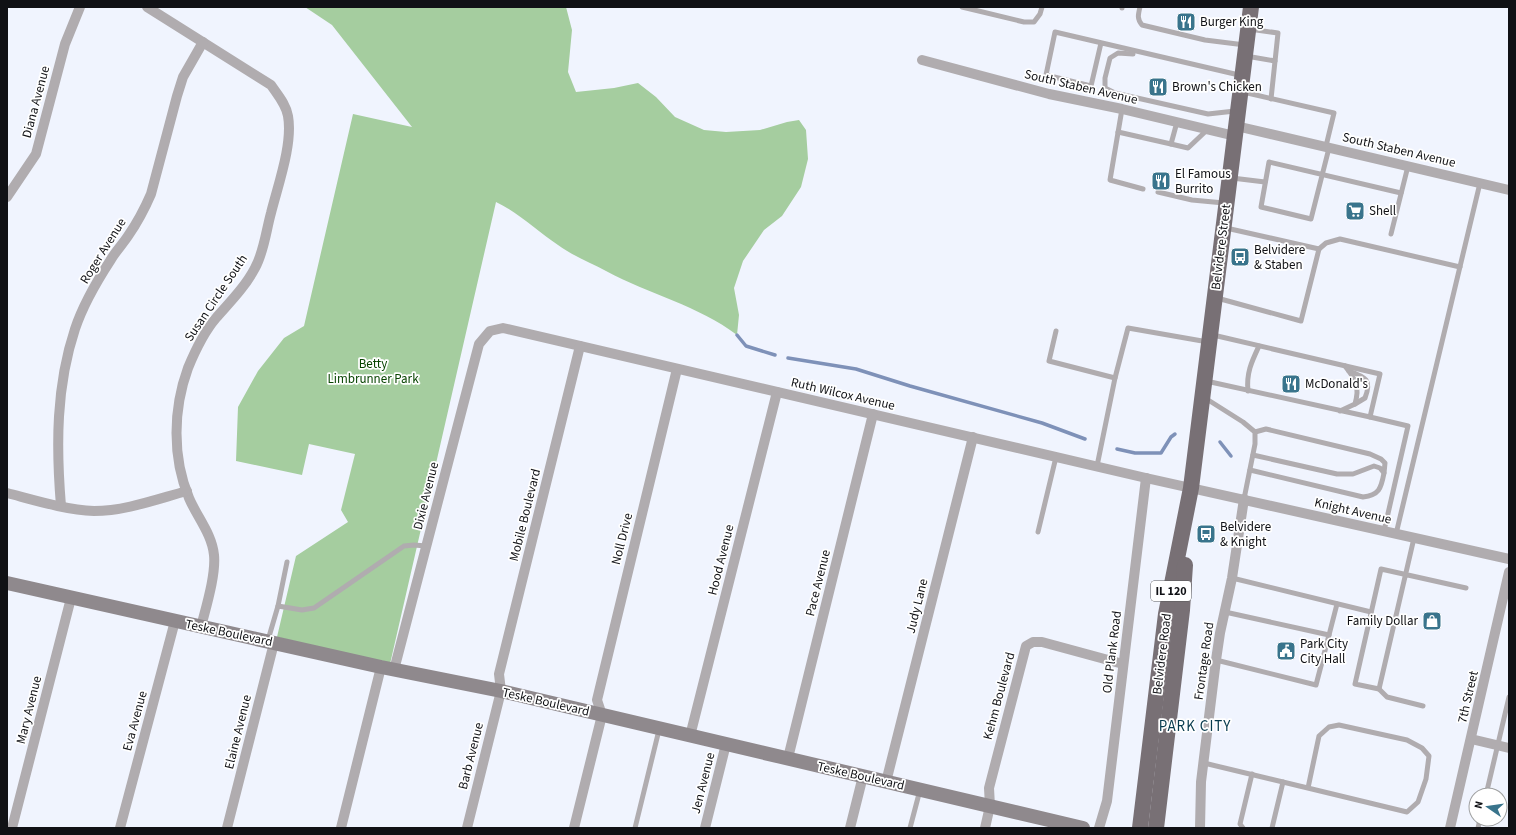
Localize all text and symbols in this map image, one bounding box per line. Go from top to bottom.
restaurant icon: Burger King [1175,11,1197,33]
place label: Burger King [1200,13,1264,31]
street label: Diana Avenue [18,64,54,140]
street label: South Staben Avenue [1023,65,1139,109]
restaurant icon: Brown's Chicken [1147,76,1169,98]
place label: Brown's Chicken [1172,78,1262,96]
street label: South Staben Avenue [1341,128,1457,172]
place label: El Famous Burrito [1175,165,1231,198]
restaurant icon: El Famous Burrito [1150,170,1172,192]
supermarket icon: Shell [1344,200,1366,222]
street label: Belvidere Street [1207,202,1235,291]
place label: Shell [1369,202,1396,220]
street label: Roger Avenue [76,215,130,287]
place label: Belvidere & Staben [1254,241,1305,274]
bus stop icon: Belvidere & Staben [1229,246,1251,268]
street label: Susan Circle South [180,251,252,345]
park label: Betty Limbrunner Park [327,355,419,388]
street label: Ruth Wilcox Avenue [789,373,897,415]
restaurant icon: McDonald's [1280,373,1302,395]
place label: McDonald's [1305,375,1369,393]
street label: Dixie Avenue [409,460,443,532]
street label: Mobile Boulevard [505,467,545,563]
street label: Knight Avenue [1313,493,1393,529]
street label: Noll Drive [607,511,637,567]
place label: Belvidere & Knight [1220,518,1271,551]
street label: Hood Avenue [704,523,738,597]
bus stop icon: Belvidere & Knight [1195,523,1217,545]
street label: Pace Avenue [801,548,835,618]
street label: Judy Lane [902,577,932,635]
road number: IL 120 [1151,581,1191,601]
street label: Old Plank Road [1098,610,1126,694]
shop icon: Family Dollar [1421,610,1443,632]
street label: Belvidere Road [1148,612,1176,696]
place label: Family Dollar [1347,612,1418,630]
street label: Teske Boulevard [184,615,274,651]
street label: Frontage Road [1190,621,1218,701]
place label: Park City City Hall [1300,635,1348,668]
public building icon: Park City City Hall [1275,640,1297,662]
street label: Kehm Boulevard [979,650,1019,742]
street label: 7th Street [1453,669,1483,725]
street label: Mary Avenue [12,674,46,746]
street label: Teske Boulevard [501,683,591,721]
street label: Eva Avenue [118,689,152,753]
street label: Elaine Avenue [220,693,256,771]
district label: PARK CITY [1159,716,1231,737]
street label: Barb Avenue [454,721,488,791]
street label: Jen Avenue [687,751,719,815]
street label: Teske Boulevard [816,757,906,795]
north arrow [1468,787,1508,827]
text: N [1471,800,1487,810]

